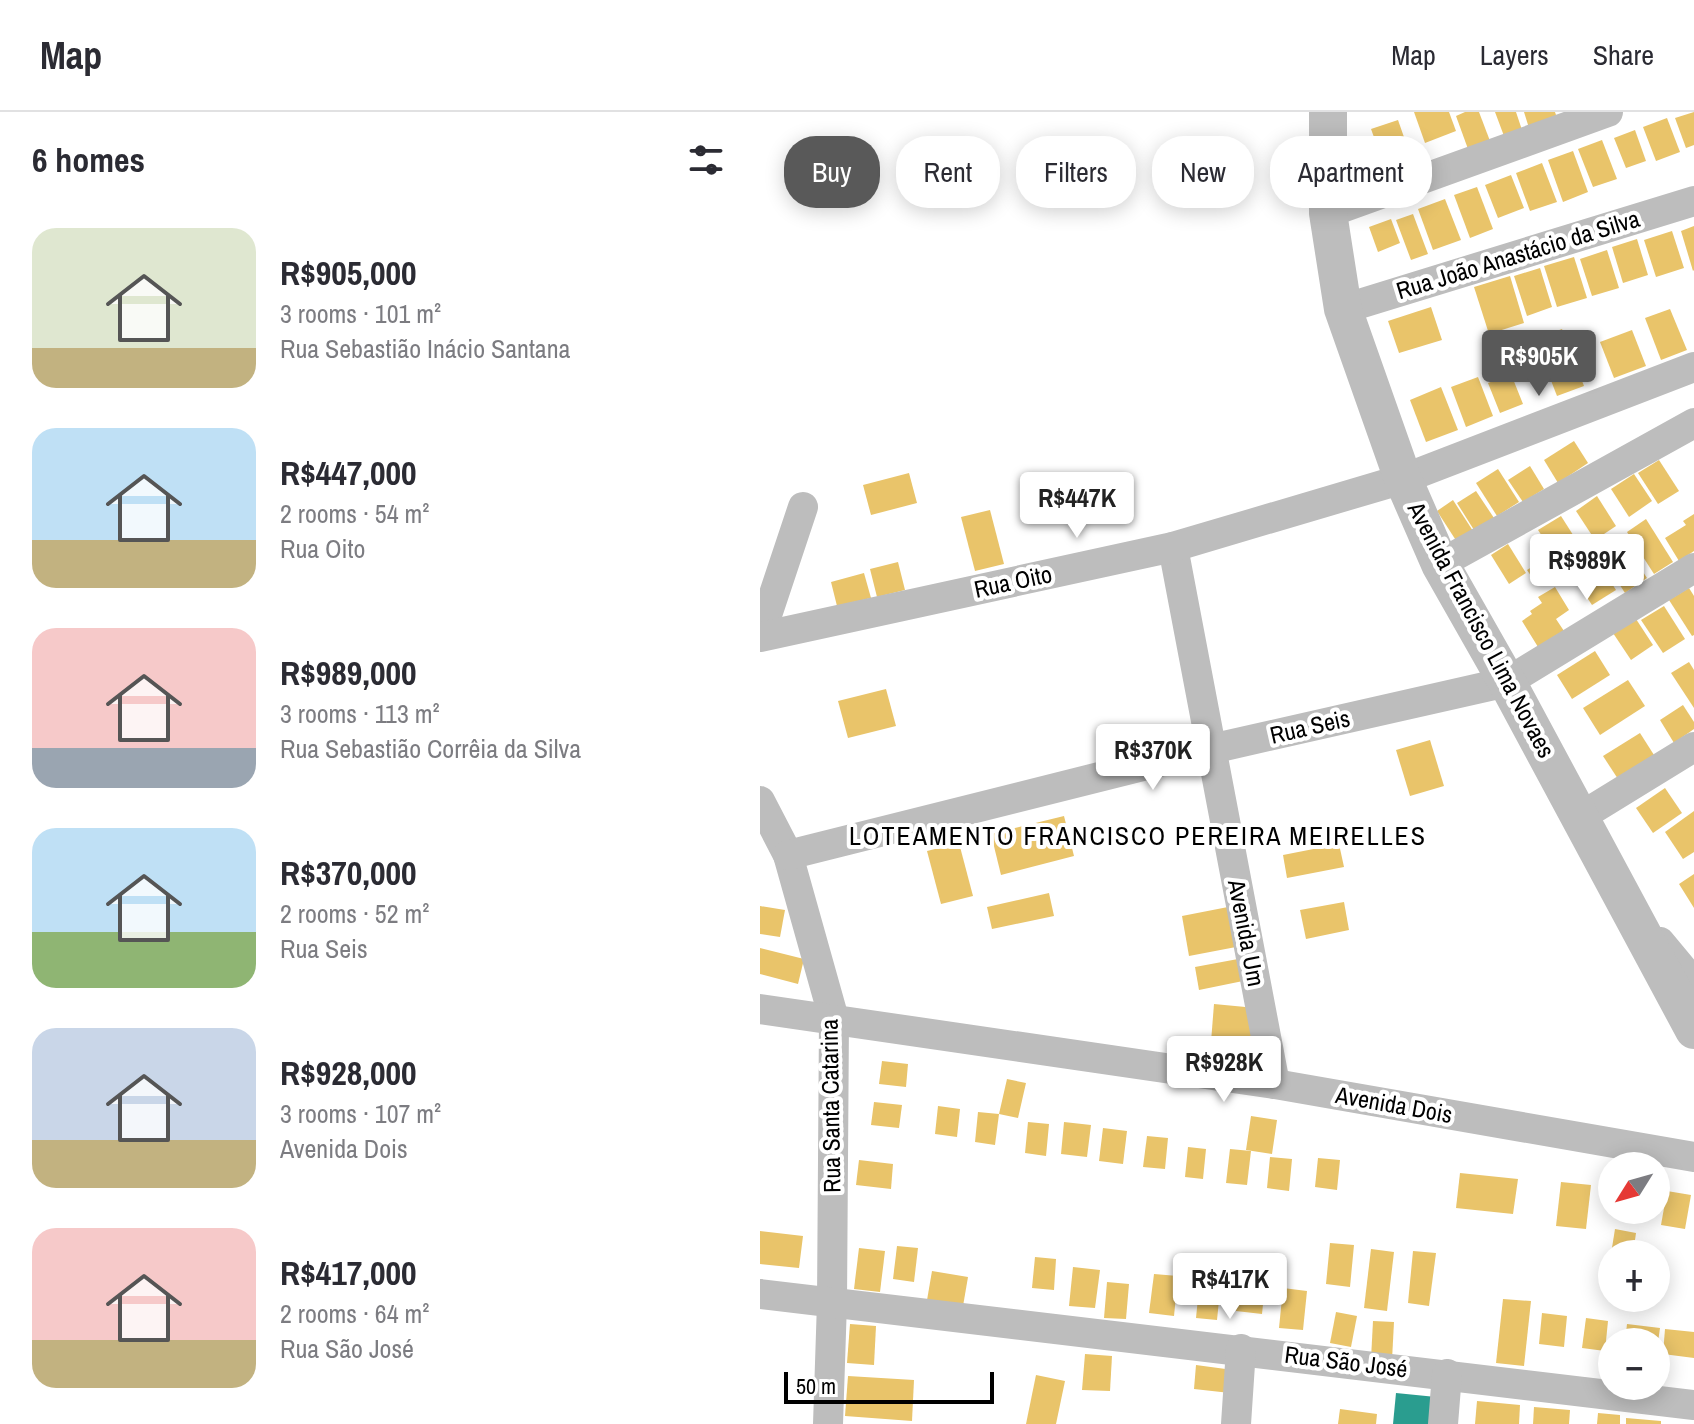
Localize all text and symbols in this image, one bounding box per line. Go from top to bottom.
text: Map [40,30,102,81]
text: Map [1391,36,1436,74]
text: Layers [1480,36,1549,74]
text: Share [1593,36,1654,74]
chip: Buy [784,136,880,208]
chip: Rent [896,136,1000,208]
chip: Filters [1016,136,1136,208]
chip: New [1152,136,1254,208]
chip: Apartment [1270,136,1432,208]
text: 6 homes [32,137,145,183]
icon: filters [684,138,728,182]
street label: Rua João Anastácio da Silva [1392,202,1643,306]
text: R$905,000 [280,250,416,296]
icon: home [96,260,192,356]
text: 3 rooms · 101 m² [280,296,441,331]
pin: R$905K [1474,330,1604,398]
text: Rua Sebastião Inácio Santana [280,331,570,366]
text: R$905K [1500,338,1578,373]
text: R$447,000 [280,450,416,496]
icon: home [96,460,192,556]
pin: R$447K [1012,472,1142,540]
text: R$447K [1038,480,1116,515]
street label: Avenida Francisco Lima Novaes [1400,495,1563,763]
text: 2 rooms · 54 m² [280,496,429,531]
text: Rua Oito [280,531,365,566]
pin: R$989K [1522,534,1652,602]
text: R$989K [1548,542,1626,577]
street label: Rua Oito [971,557,1055,605]
text: R$989,000 [280,650,416,696]
icon: home [96,660,192,756]
text: 3 rooms · 113 m² [280,696,440,731]
street label: Rua Seis [1267,701,1353,751]
pin: R$370K [1088,724,1218,792]
text: Rua Sebastião Corrêia da Silva [280,731,581,766]
text: R$370K [1114,732,1192,767]
district label: LOTEAMENTO FRANCISCO PEREIRA MEIRELLES [849,818,1427,853]
text: R$370,000 [280,850,416,896]
icon: home [96,860,192,956]
street label: Avenida Um [1221,876,1273,989]
text: 2 rooms · 52 m² [280,896,429,931]
text: Rua Seis [280,931,368,966]
street label: Rua Santa Catarina [812,1019,848,1193]
pin: R$928K [1159,1036,1289,1104]
text: R$928K [1185,1044,1263,1079]
text: R$928,000 [280,1050,416,1096]
icon: home [96,1060,192,1156]
street label: Avenida Dois [1332,1078,1455,1130]
text: 3 rooms · 107 m² [280,1096,441,1131]
text: Avenida Dois [280,1131,408,1166]
north arrow [1598,1152,1670,1224]
map controls [1598,1152,1670,1400]
button: + [1598,1240,1670,1312]
text: R$417,000 [280,1250,416,1296]
pin: R$417K [1165,1253,1295,1321]
icon: home [96,1260,192,1356]
text: R$417K [1191,1261,1269,1296]
text: 2 rooms · 64 m² [280,1296,429,1331]
button: − [1598,1328,1670,1400]
text: Rua São José [280,1331,414,1366]
street label: Rua São José [1283,1338,1409,1384]
scale bar [784,1368,994,1404]
text: 50 m [796,1371,836,1401]

